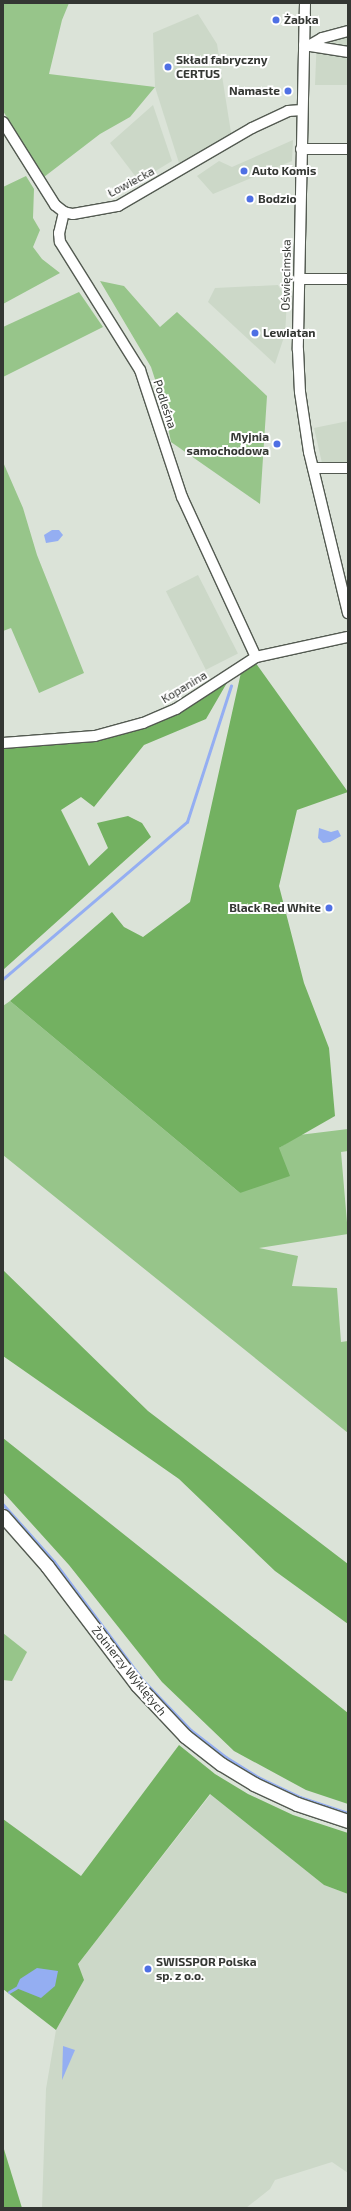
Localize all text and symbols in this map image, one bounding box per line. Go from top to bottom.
place label: Żabka [284,13,319,27]
marker: Żabka [271,15,281,25]
place label: Skład fabryczny CERTUS [176,53,268,81]
marker: Skład fabryczny CERTUS [163,62,173,72]
place label: Namaste [229,84,280,98]
marker: Namaste [283,86,293,96]
street label: Łowiecka [105,164,157,200]
place label: Auto Komis [252,164,316,178]
marker: Auto Komis [239,166,249,176]
place label: Bodzio [258,192,297,206]
marker: Bodzio [245,194,255,204]
street label: Oświęcimska [278,239,294,311]
place label: Lewiatan [263,326,315,340]
marker: Lewiatan [250,328,260,338]
street label: Podleśna [150,378,180,430]
place label: Myjnia samochodowa [187,430,269,458]
marker: Myjnia samochodowa [272,439,282,449]
street label: Kopanina [159,668,209,706]
place label: Black Red White [229,901,321,915]
marker: Black Red White [324,903,334,913]
street label: Żołnierzy Wyklętych [88,1623,170,1719]
place label: SWISSPOR Polska sp. z o.o. [156,1955,257,1983]
marker: SWISSPOR Polska sp. z o.o. [143,1964,153,1974]

